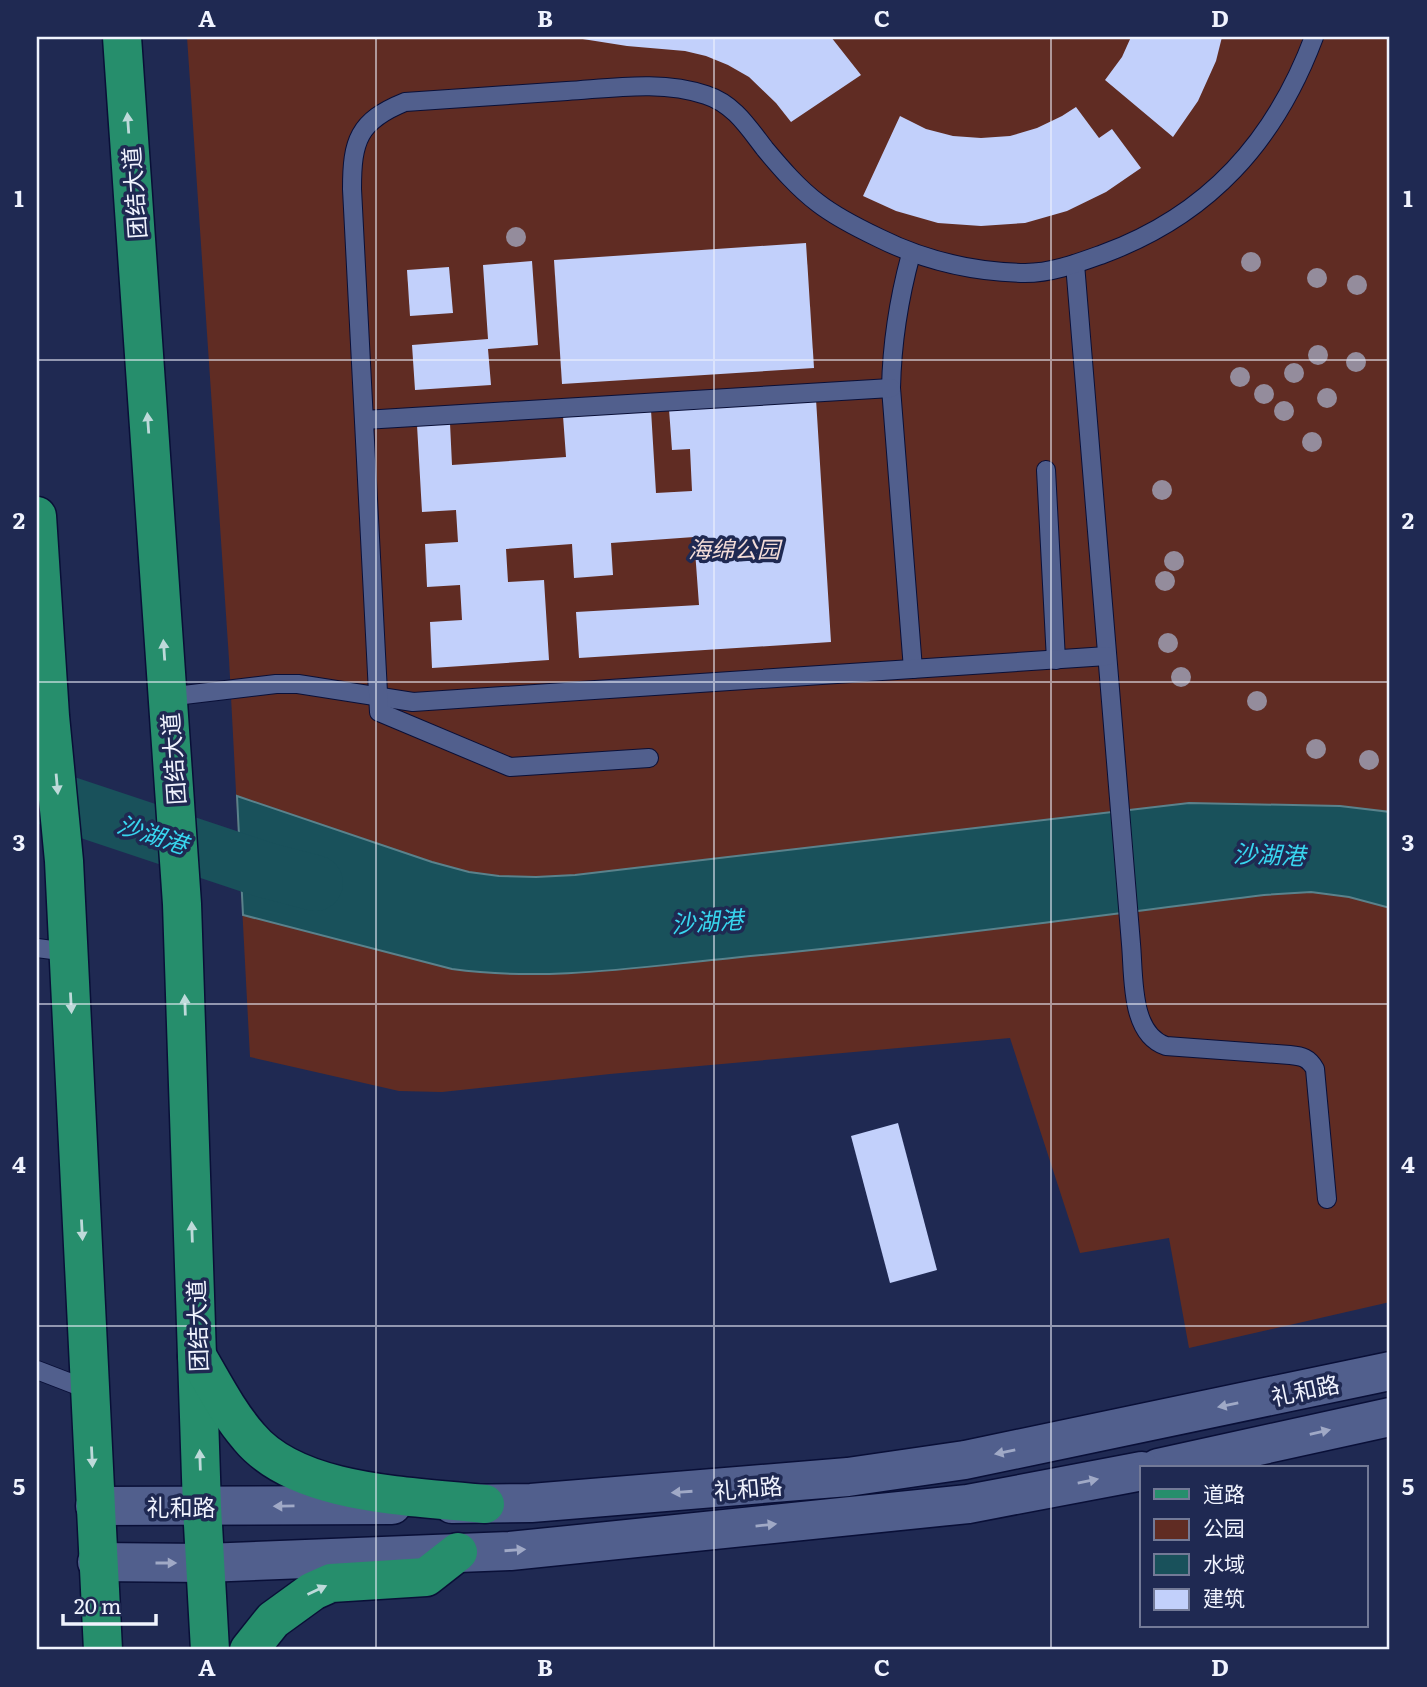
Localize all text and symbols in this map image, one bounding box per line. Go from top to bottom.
text: A [198,0,216,34]
text: B [537,0,553,34]
text: C [874,0,890,34]
text: D [1211,0,1229,34]
one-way arrow [122,111,133,133]
street label: 团结大道 [113,146,153,240]
text: 1 [14,180,24,214]
text: 1 [1403,180,1413,214]
one-way arrow [143,412,154,434]
text: 2 [13,502,25,536]
text: 2 [1402,502,1414,536]
park label: 海绵公园 [688,531,783,565]
one-way arrow [158,639,169,661]
street label: 团结大道 [152,712,192,806]
one-way arrow [52,773,63,795]
water label: 沙湖港 [113,805,195,862]
text: 3 [13,824,25,858]
text: 3 [1402,824,1414,858]
water label: 沙湖港 [1232,834,1309,872]
water label: 沙湖港 [670,900,747,940]
one-way arrow [65,992,76,1014]
one-way arrow [180,994,191,1016]
text: 4 [12,1146,26,1180]
text: 4 [1401,1146,1415,1180]
one-way arrow [76,1219,87,1241]
one-way arrow [187,1221,198,1243]
street label: 团结大道 [177,1279,215,1373]
street label: 礼和路 [1268,1365,1342,1413]
one-way arrow [1217,1400,1239,1411]
one-way arrow [1310,1426,1332,1437]
one-way arrow [87,1446,98,1468]
one-way arrow [994,1446,1016,1457]
one-way arrow [194,1449,206,1471]
legend [1140,1466,1368,1628]
street label: 礼和路 [712,1467,784,1507]
text: 5 [13,1468,25,1502]
text: 5 [1402,1468,1414,1502]
one-way arrow [1077,1476,1099,1487]
text: 道路 [1203,1477,1245,1508]
one-way arrow [671,1487,693,1498]
street label: 礼和路 [147,1489,216,1523]
one-way arrow [272,1500,294,1512]
text: 公园 [1203,1511,1245,1542]
one-way arrow [755,1519,777,1530]
one-way arrow [505,1544,527,1555]
text: 水域 [1203,1547,1245,1578]
one-way arrow [155,1557,177,1568]
text: 建筑 [1203,1581,1245,1612]
scale bar [63,1582,156,1626]
one-way arrow [307,1584,327,1596]
text: 20 m [74,1589,121,1620]
text: A [198,1649,216,1683]
text: B [537,1649,553,1683]
text: C [874,1649,890,1683]
text: D [1211,1649,1229,1683]

